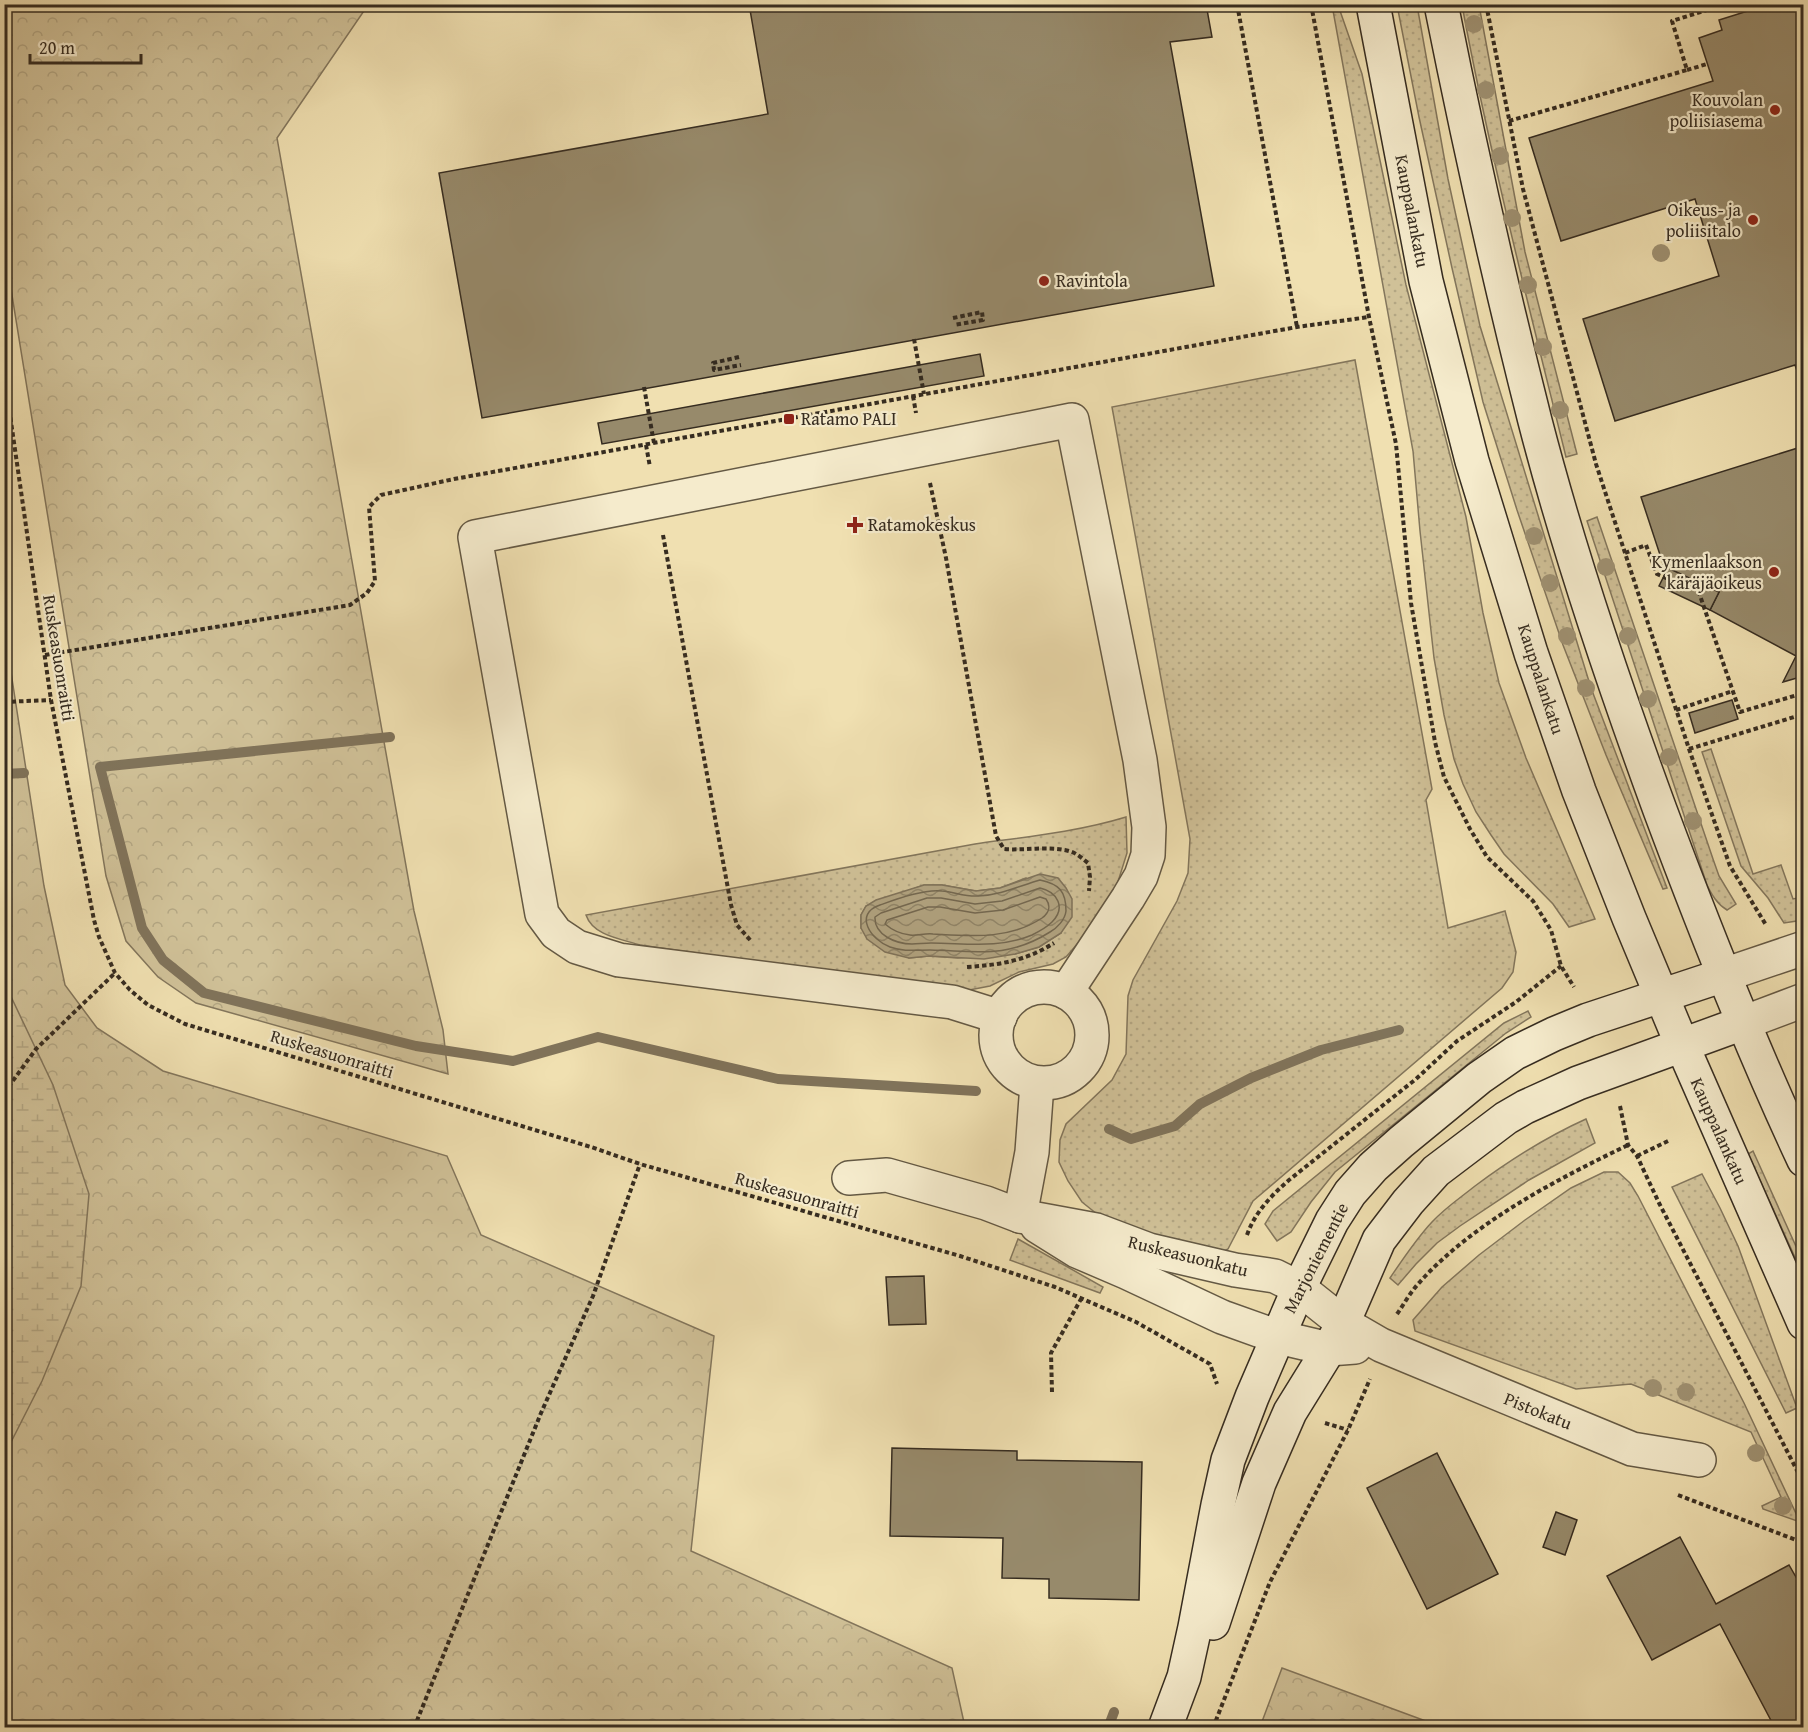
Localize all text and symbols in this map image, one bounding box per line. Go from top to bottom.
scale bar [30,27,141,65]
text: 20 m [39,34,75,61]
place label: Kouvolan poliisiasema [1669,86,1763,134]
marker: Kouvolan poliisiasema [1768,103,1782,117]
street label: Kauppalankatu [1388,152,1437,270]
place label: Oikeus- ja poliisitalo [1666,196,1741,244]
marker: Oikeus- ja poliisitalo [1746,213,1760,227]
place label: Ravintola [1056,267,1128,294]
marker: Ravintola [1037,274,1051,288]
place label: Ratamo PALI [801,405,896,432]
marker: Ratamo PALI [782,412,796,426]
place label: Ratamokeskus [868,511,976,538]
marker: Ratamokeskus [846,516,864,534]
place label: Kymenlaakson käräjäoikeus [1651,548,1762,596]
marker: Kymenlaakson käräjäoikeus [1767,565,1781,579]
street label: Ruskeasuonraitti [36,593,83,723]
street label: Kauppalankatu [1511,620,1572,738]
street label: Ruskeasuonraitti [267,1022,397,1085]
street label: Kauppalankatu [1684,1073,1755,1189]
street label: Ruskeasuonraitti [732,1164,862,1225]
street label: Marjoniementie [1276,1198,1355,1318]
street label: Ruskeasuonkatu [1125,1228,1251,1284]
street label: Pistokatu [1500,1385,1576,1436]

